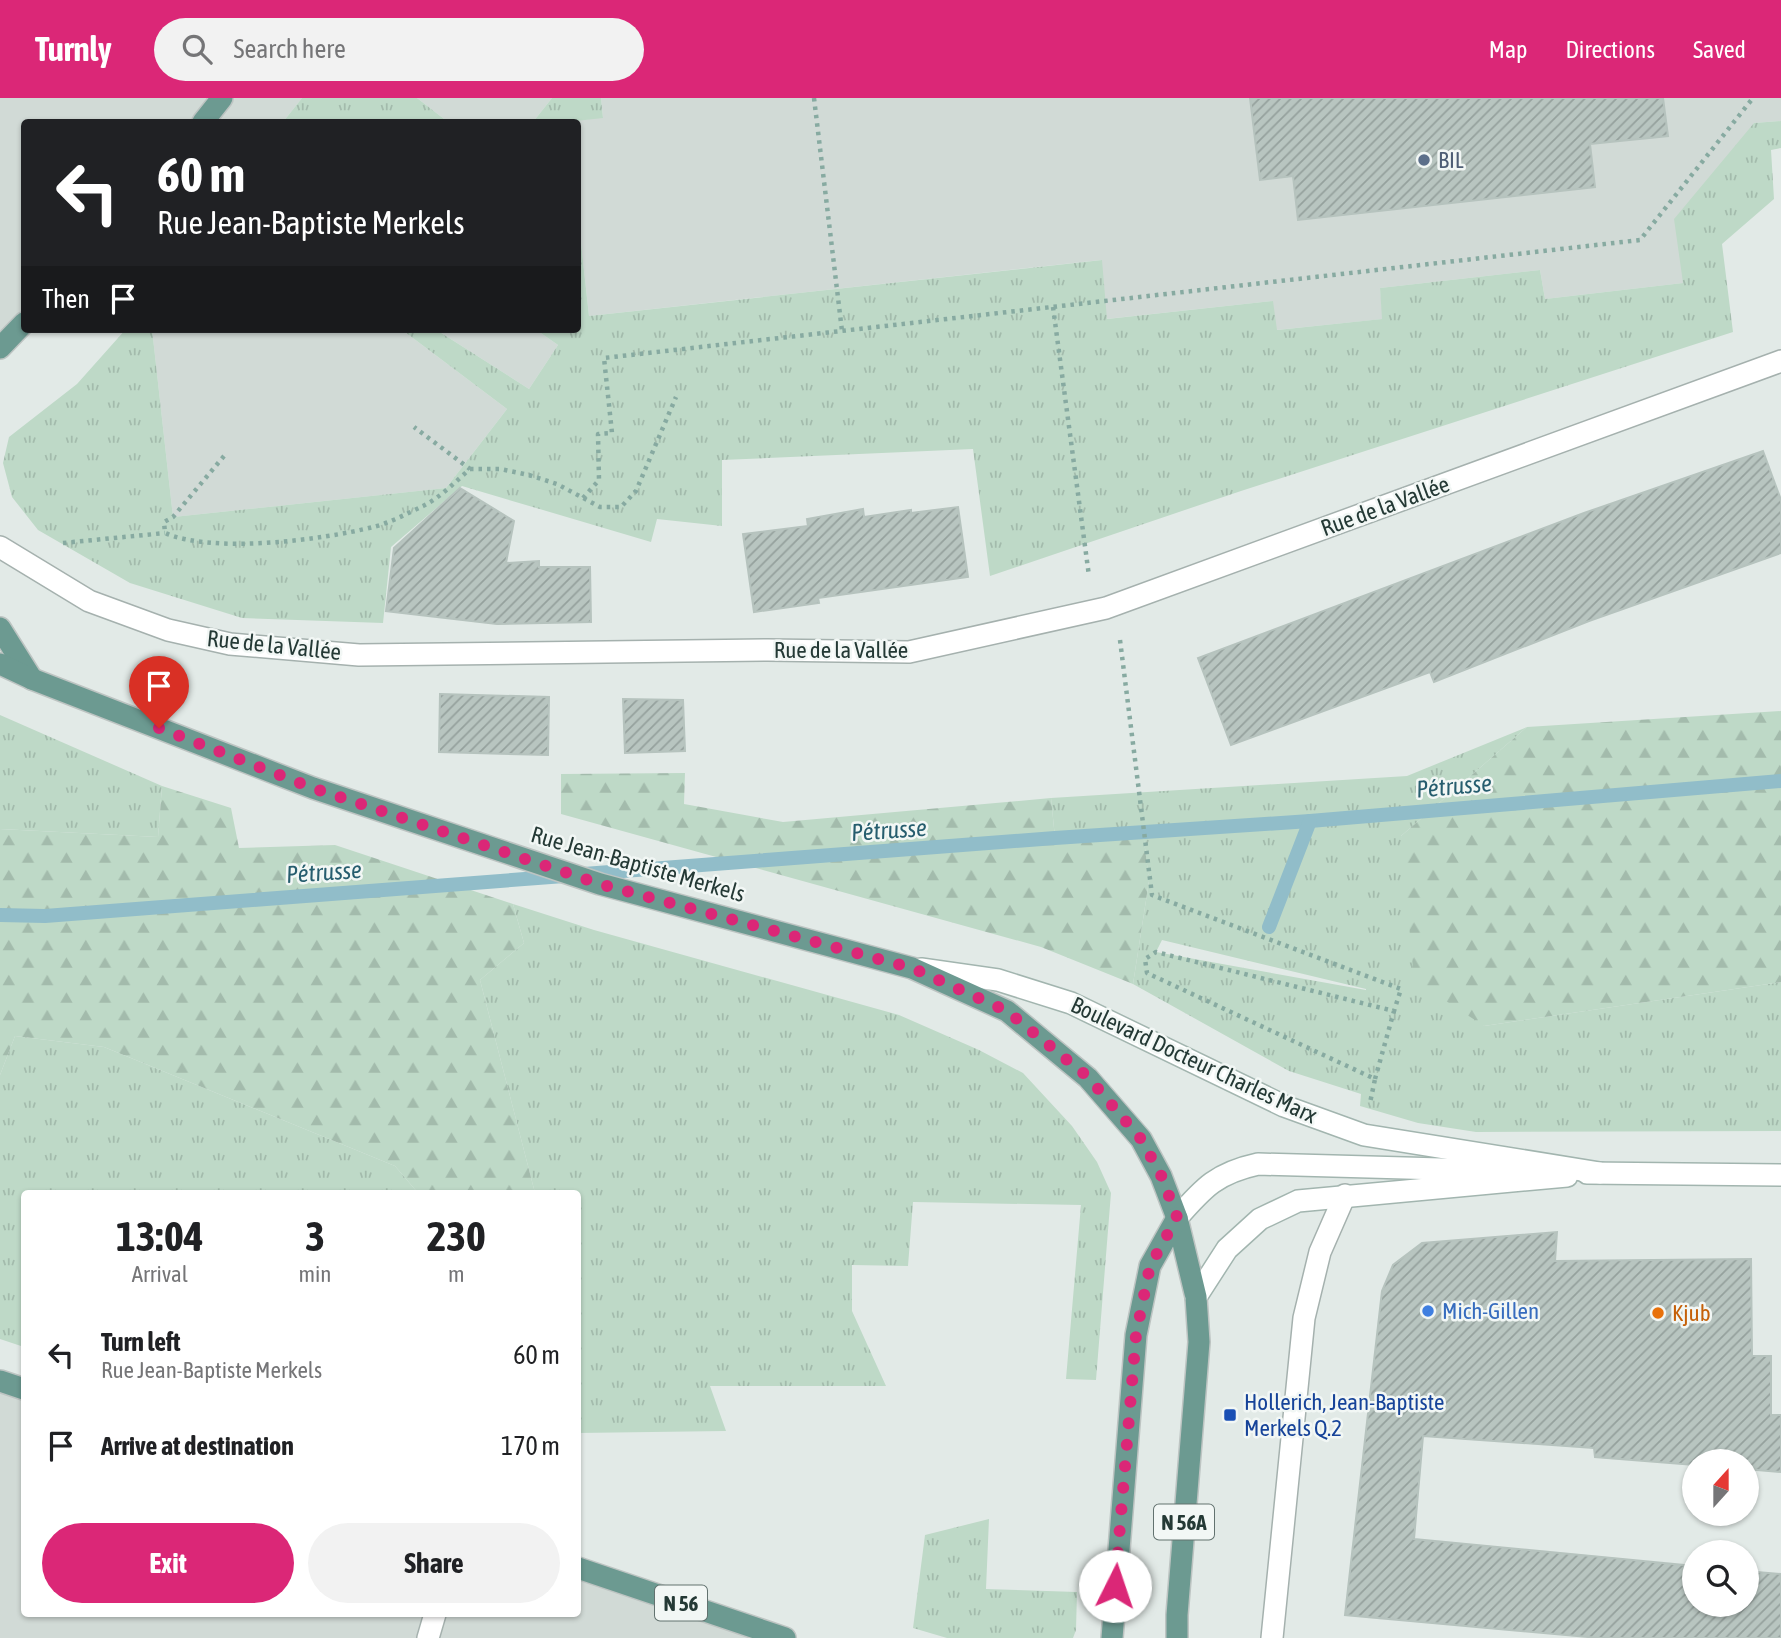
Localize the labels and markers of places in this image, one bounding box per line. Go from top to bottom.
place label: BIL [1438,147,1464,173]
marker: BIL [1416,152,1432,168]
pin [129,656,189,728]
place label: Mich-Gillen [1442,1298,1539,1324]
place label: Kjub [1672,1300,1711,1326]
marker: Mich-Gillen [1420,1303,1436,1319]
marker: Kjub [1650,1305,1666,1321]
place label: Hollerich, Jean-Baptiste Merkels Q.2 [1244,1389,1444,1441]
marker: Hollerich, Jean-Baptiste Merkels Q.2 [1222,1407,1238,1423]

